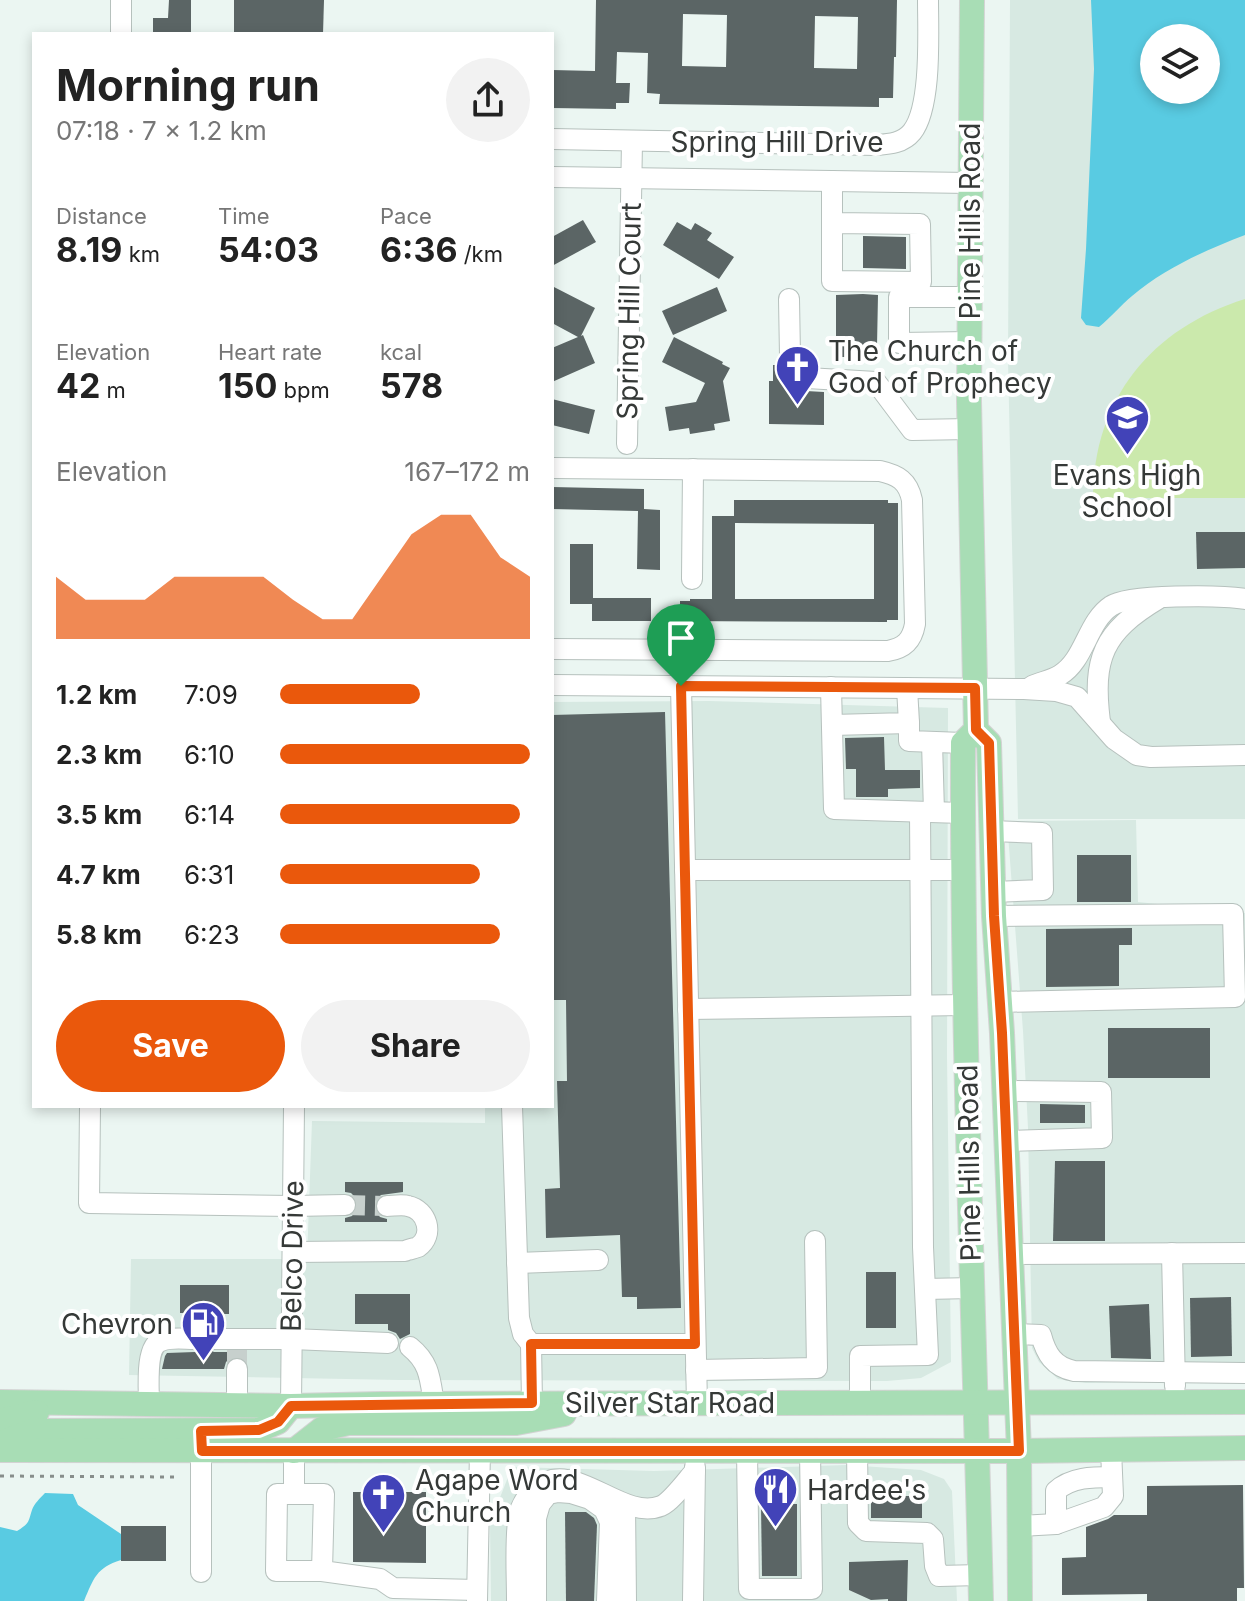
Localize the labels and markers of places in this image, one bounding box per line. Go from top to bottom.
place label: The Church of God of Prophecy [828,334,1052,400]
church icon: The Church of God of Prophecy [773,343,821,406]
school or university icon: Evans High School [1103,394,1151,457]
place label: Evans High School [1053,458,1201,524]
pin [647,604,715,686]
fuel station icon: Chevron [180,1300,228,1363]
place label: Chevron [61,1307,173,1341]
place label: Agape Word Church [415,1463,579,1529]
restaurant icon: Hardee's [752,1466,800,1529]
church icon: Agape Word Church [360,1472,408,1535]
place label: Hardee's [807,1473,926,1507]

